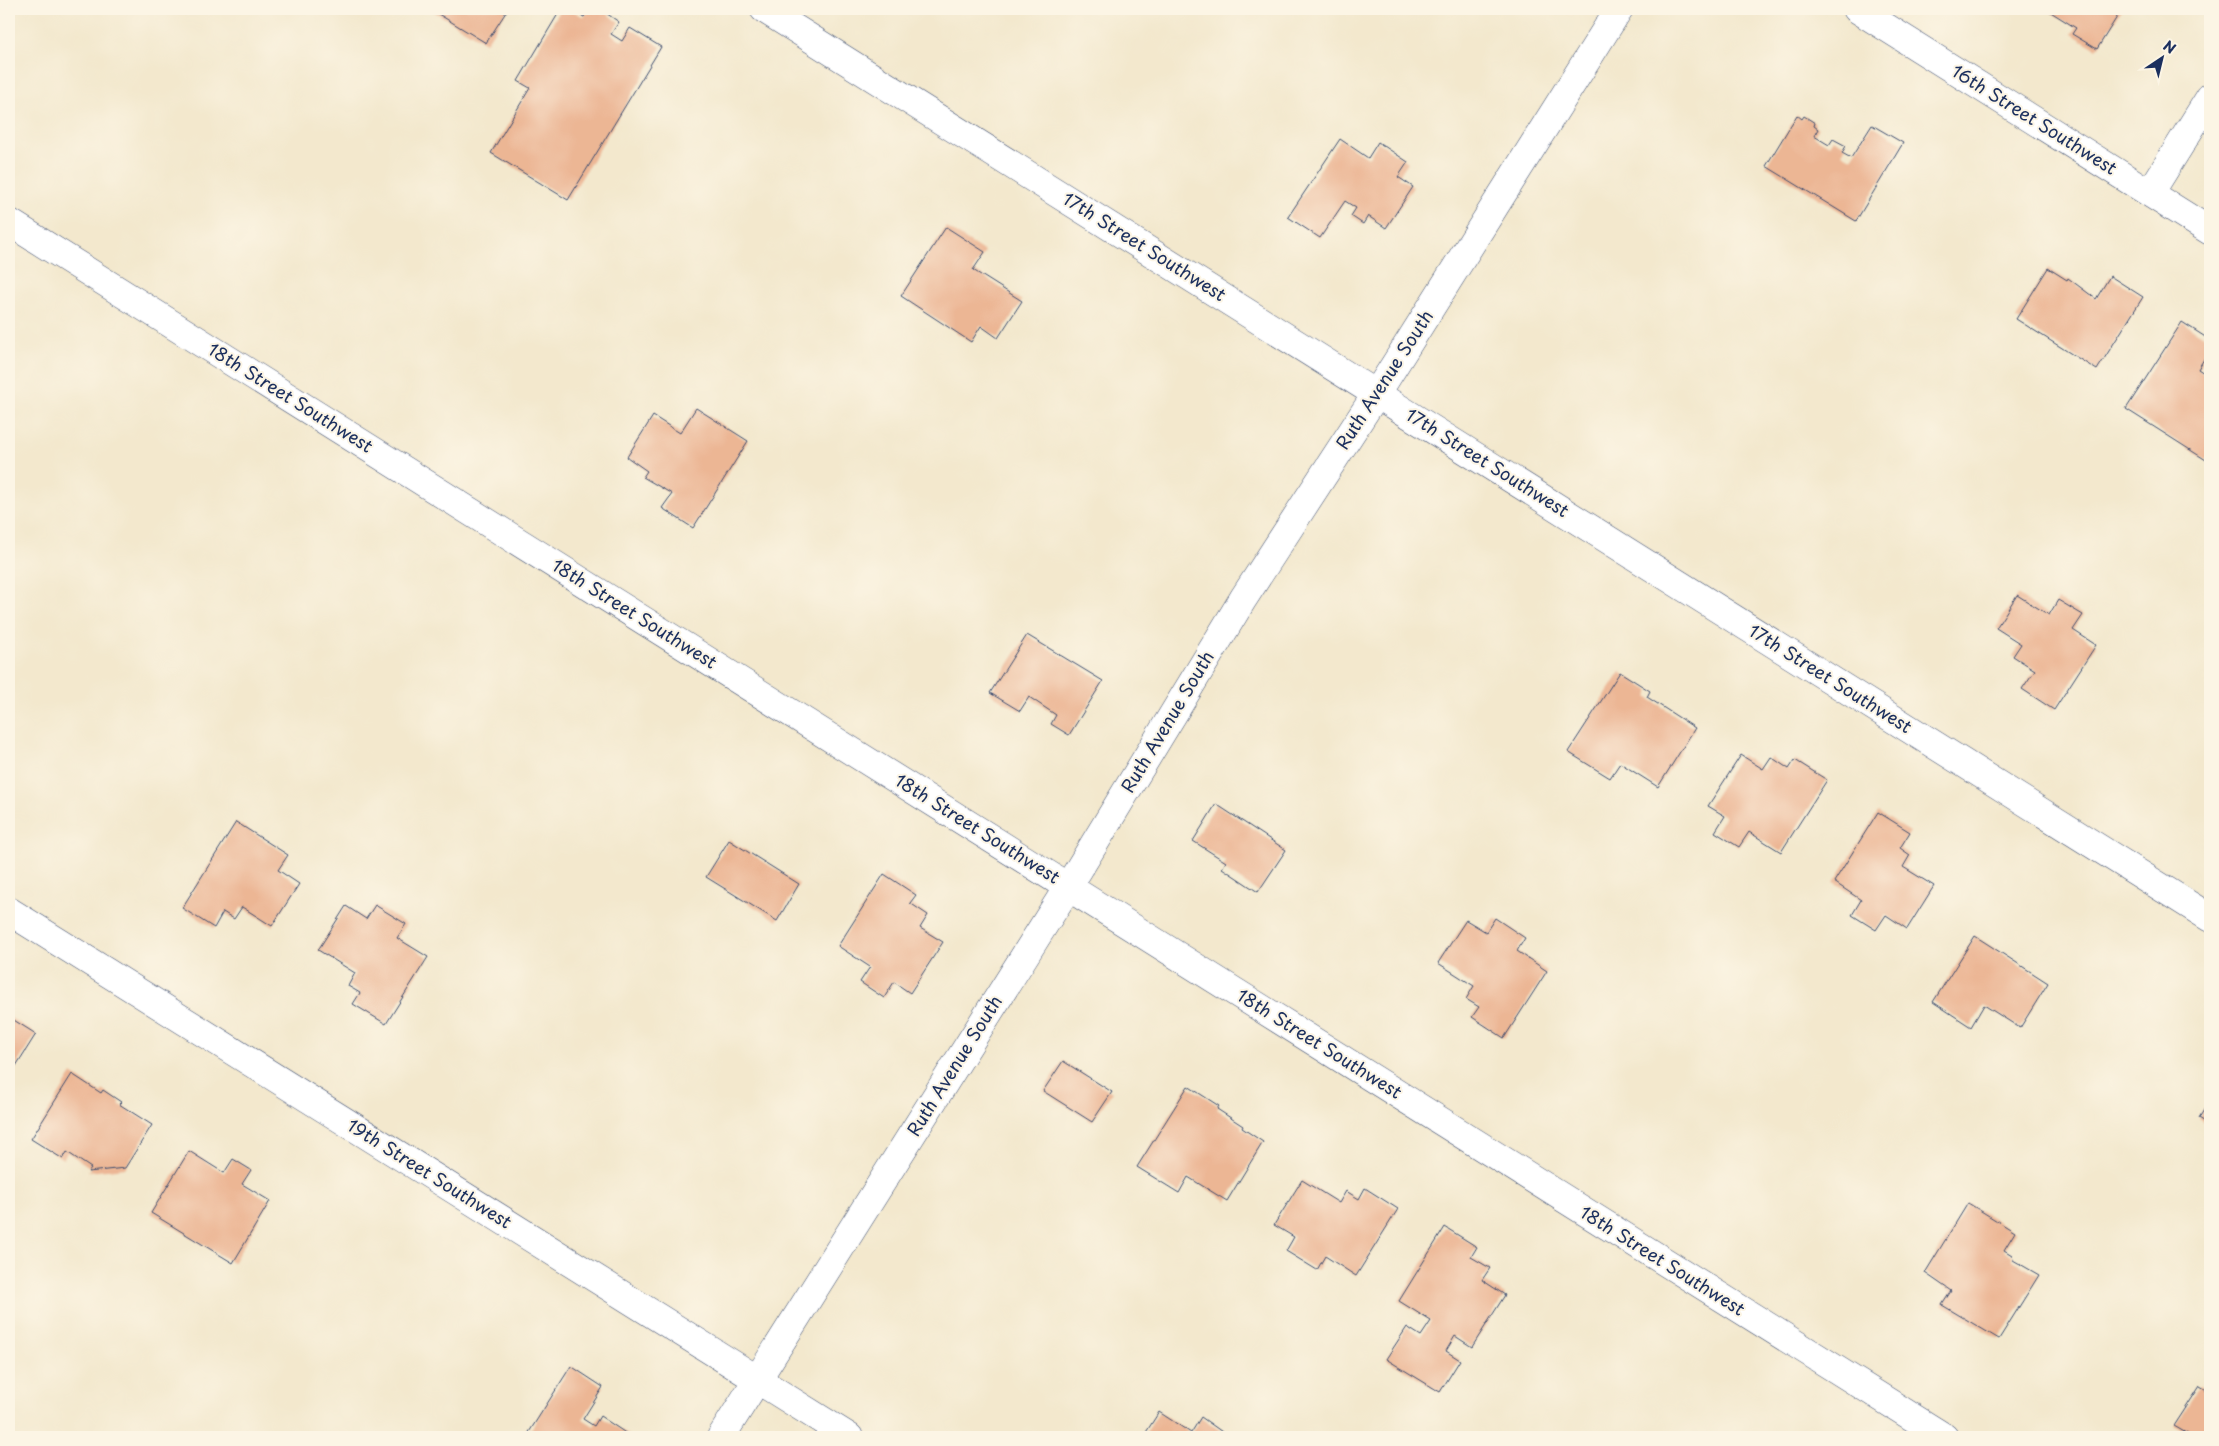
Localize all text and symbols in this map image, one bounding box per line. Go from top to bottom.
north arrow [2136,32,2186,82]
text: N [2159,35,2180,59]
street label: 16th Street Southwest [1947,57,2123,181]
street label: 17th Street Southwest [1058,184,1232,307]
street label: Ruth Avenue South [1328,304,1439,454]
street label: 18th Street Southwest [203,335,379,459]
street label: 17th Street Southwest [1401,400,1575,523]
street label: 18th Street Southwest [547,551,723,675]
street label: 17th Street Southwest [1744,616,1918,739]
street label: Ruth Avenue South [1114,645,1220,797]
street label: 18th Street Southwest [890,766,1066,890]
street label: 18th Street Southwest [1232,981,1408,1105]
street label: Ruth Avenue South [900,990,1008,1141]
street label: 19th Street Southwest [342,1111,517,1234]
street label: 18th Street Southwest [1575,1198,1751,1322]

